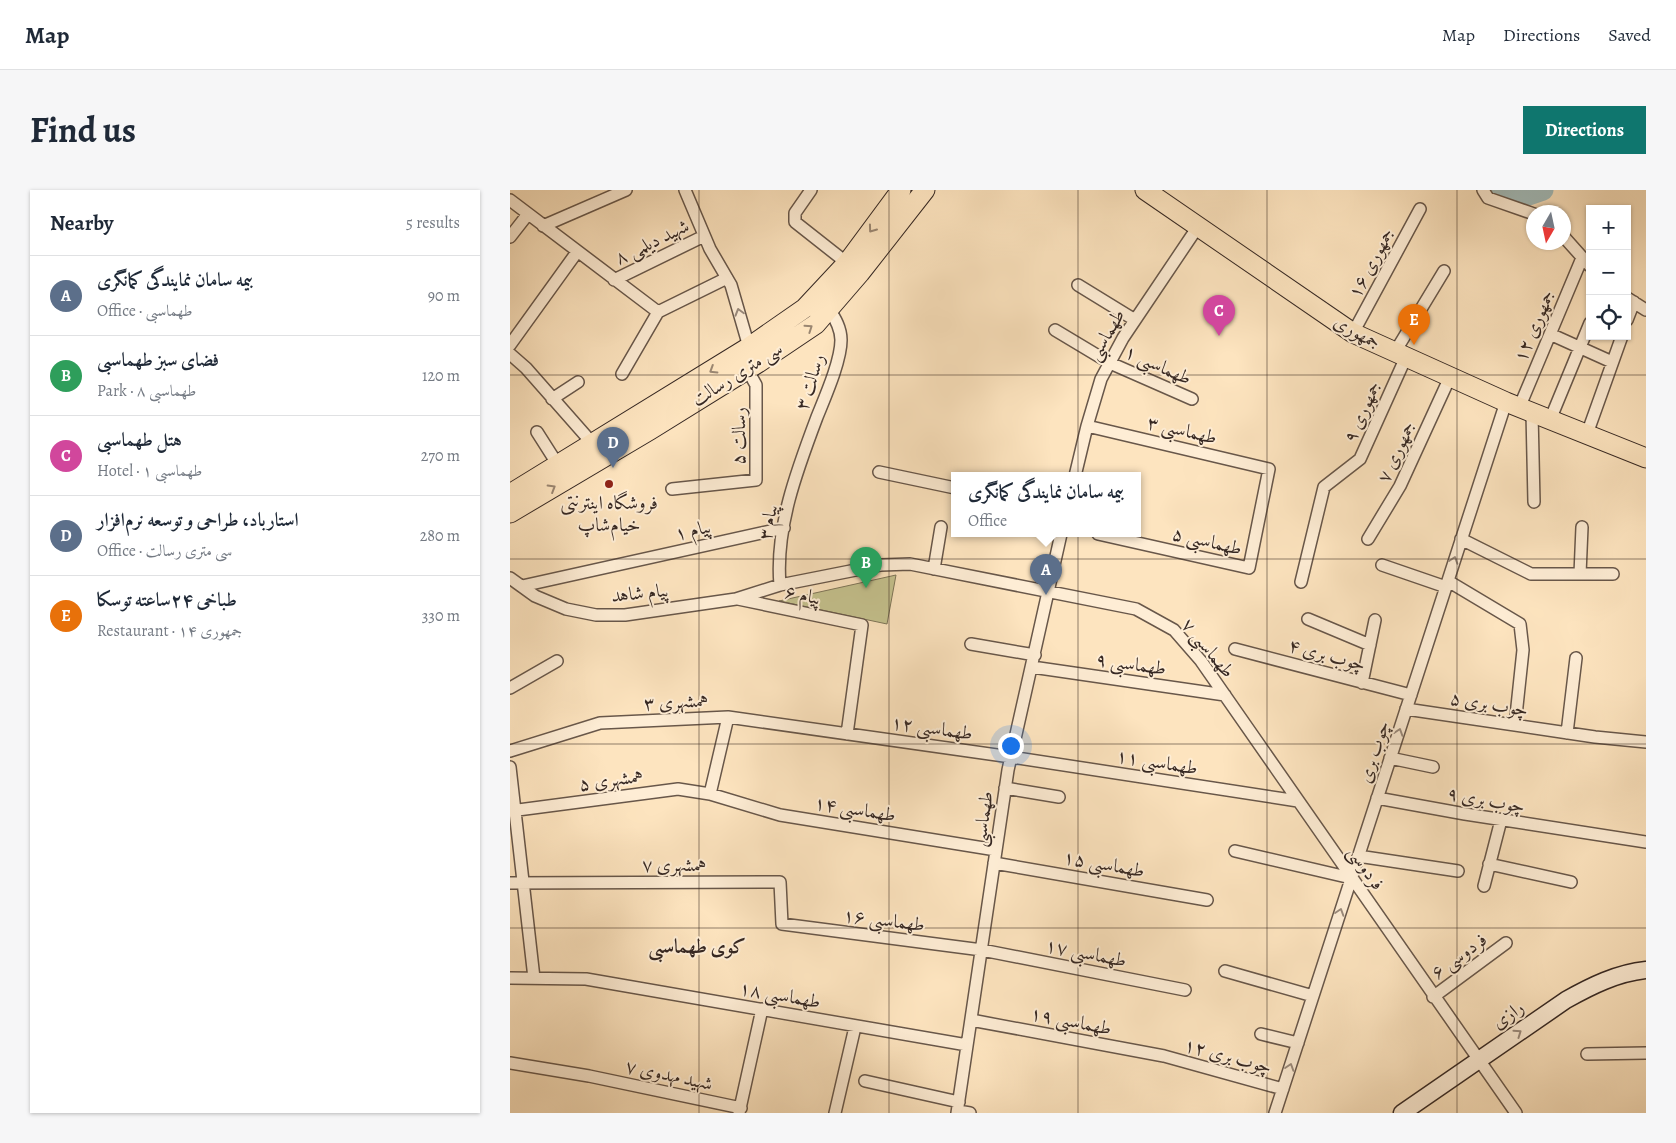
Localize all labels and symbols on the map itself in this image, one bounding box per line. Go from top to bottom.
north arrow [1526,205,1571,250]
street label: ۸ شهید دیلمی [610,213,694,271]
one-way arrow [870,223,878,232]
street label: ۱۶ جمهوری [1342,223,1400,303]
street label: ۱۲ جمهوری [1507,286,1561,366]
pin: C [1203,295,1235,336]
street label: طهماسبی [1081,304,1133,367]
pin: E [1398,304,1430,345]
one-way arrow [734,308,745,316]
street label: جمهوری [1329,309,1385,355]
one-way arrow [803,325,813,334]
street label: سی متری رسالت [686,336,788,412]
street label: ۱ طهماسبی [1120,339,1196,393]
street label: ۳ رسالت [789,351,831,413]
one-way arrow [709,364,718,373]
street label: ۹ جمهوری [1337,377,1387,447]
street label: ۵ رسالت [725,407,753,465]
street label: ۳ طهماسبی [1144,409,1219,453]
street label: ۷ جمهوری [1371,417,1421,487]
pin: D [597,427,629,468]
marker: فروشگاه اینترنتی خیام‌شاپ [603,478,615,490]
one-way arrow [546,484,555,494]
place label: فروشگاه اینترنتی خیام‌شاپ [560,490,658,541]
street label: ۳ پیام [752,502,787,543]
street label: ۱ پیام [672,513,714,550]
street label: ۵ طهماسبی [1169,520,1244,564]
pin: B [850,547,882,588]
pin: A [1030,554,1062,595]
one-way arrow [1449,557,1459,565]
street label: پیام شاهد [610,577,671,612]
street label: ۶ پیام [782,578,824,614]
street label: ۷ طهماسبی [1174,613,1241,685]
street label: ۴ چوب بری [1286,632,1368,678]
street label: ۹ طهماسبی [1094,646,1168,684]
street label: ۵ چوب بری [1448,685,1530,723]
street label: ۳ همشهری [643,687,709,717]
street label: ۱۲ طهماسبی [889,709,974,749]
street label: چوب بری [1352,718,1396,786]
one-way arrow [1393,728,1403,736]
your location [998,733,1024,759]
street label: ۱۱ طهماسبی [1114,743,1200,783]
street label: ۵ همشهری [577,763,645,797]
street label: ۹ چوب بری [1445,780,1527,820]
street label: طهماسبی [966,789,1002,849]
street label: ۱۴ طهماسبی [812,790,898,830]
street label: فردوسی [1341,841,1391,895]
street label: ۱۵ طهماسبی [1061,844,1147,886]
street label: ۷ همشهری [642,852,706,878]
street label: ۱۶ طهماسبی [841,902,926,940]
one-way arrow [1335,908,1345,917]
street label: فردوسی ۶ [1426,927,1492,985]
street label: ۱۷ طهماسبی [1043,932,1129,976]
district label: کوی طهماسبی [648,933,746,963]
street label: ۱۸ طهماسبی [737,975,823,1017]
street label: رازی [1487,995,1529,1035]
street label: ۱۹ طهماسبی [1028,1000,1114,1044]
one-way arrow [1512,1030,1522,1039]
street label: ۱۲ چوب بری [1181,1032,1275,1080]
street label: ۷ شهید مهدوی [623,1053,715,1097]
one-way arrow [1284,1063,1294,1071]

